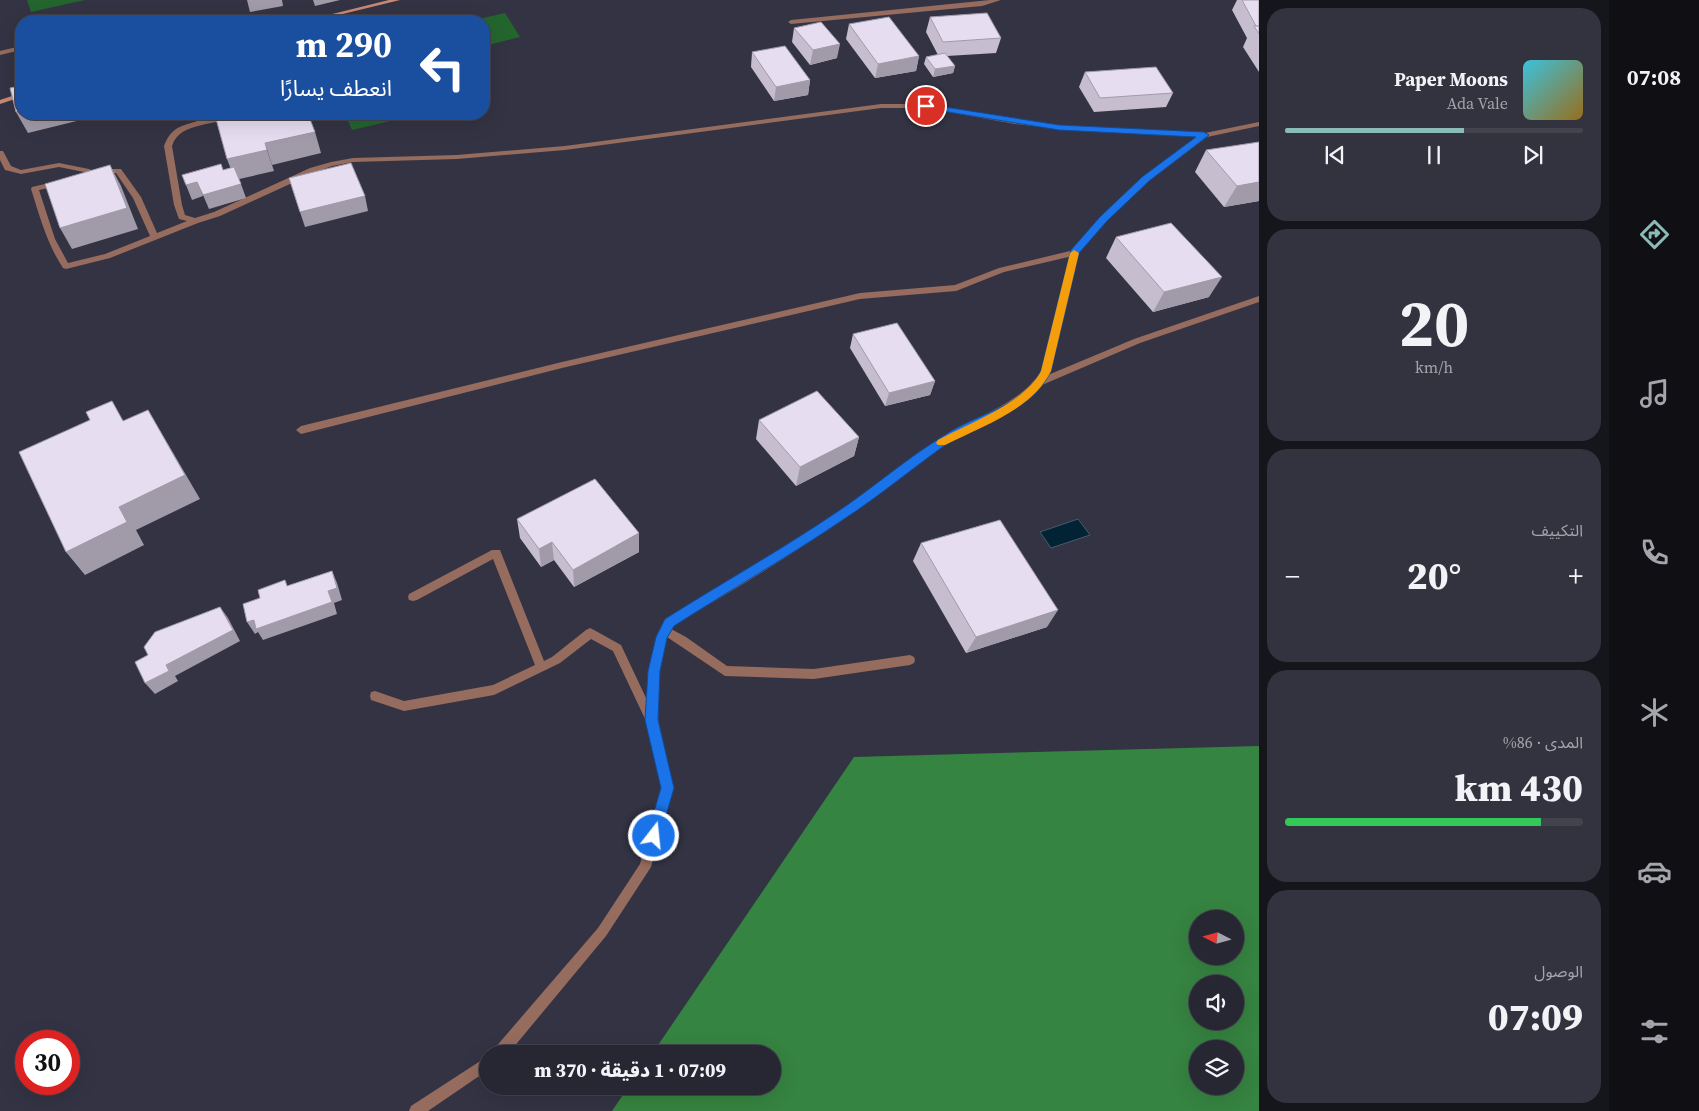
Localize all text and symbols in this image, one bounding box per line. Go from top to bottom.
text: 290 m [296,21,392,69]
icon: left [410,35,475,100]
text: 07:08 [1627,62,1681,92]
text: Paper Moons [1394,66,1508,92]
text: انعطف يسارًا [280,73,392,103]
pin [905,85,947,127]
icon: arrive [912,92,940,120]
text: Ada Vale [1447,92,1508,114]
icon: previous [1321,141,1349,169]
icon: pause [1420,141,1448,169]
icon: next [1519,141,1547,169]
icon: directions [1637,217,1672,252]
text: 20 [1399,279,1469,368]
text: km/h [1415,356,1453,378]
icon: music [1637,376,1672,411]
text: التكييف [1531,519,1583,541]
icon: phone [1637,535,1672,570]
text: 20° [1407,550,1461,602]
text: − [1285,557,1300,595]
text: + [1568,557,1583,595]
icon: climate [1637,695,1672,730]
text: المدى · 86% [1503,731,1583,753]
text: 430 km [1455,762,1583,814]
position arrow [627,809,679,861]
icon: car [1637,854,1672,889]
north arrow [1189,910,1244,965]
map controls [1189,910,1244,1095]
text: الوصول [1534,960,1583,982]
button: sound [1189,975,1244,1030]
text: 07:09 [1488,991,1583,1043]
icon: filters [1637,1014,1672,1049]
speed limit sign: 30 [15,1030,80,1095]
button: layers [1189,1040,1244,1095]
text: 07:09 · 1 دقيقة · 370 m [534,1057,726,1083]

